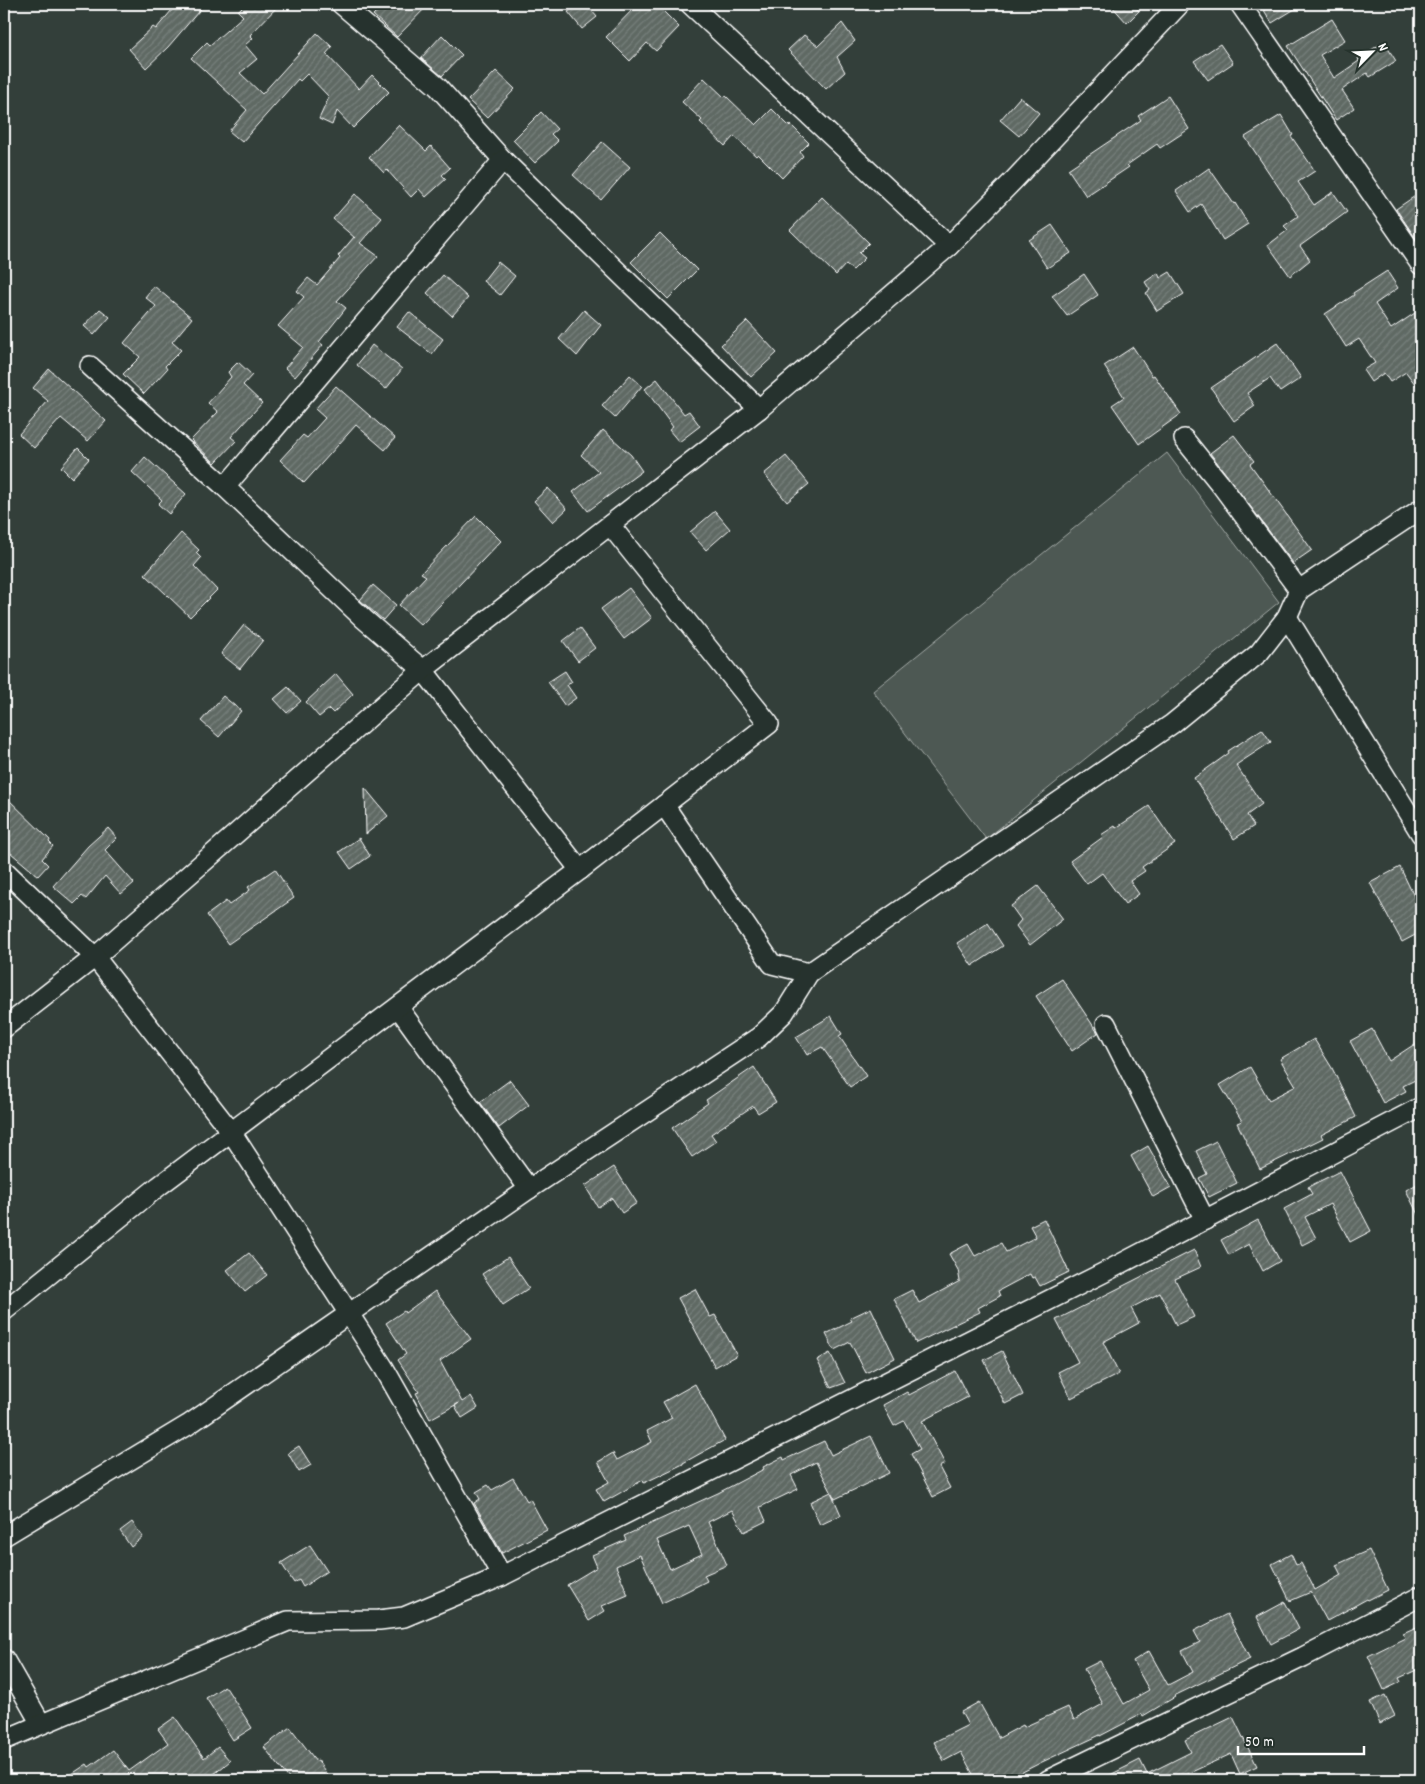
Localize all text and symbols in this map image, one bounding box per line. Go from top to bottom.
north arrow [1348,28,1398,78]
text: N [1372,40,1393,55]
scale bar [1238,1724,1364,1756]
text: 50 m [1245,1732,1274,1754]

